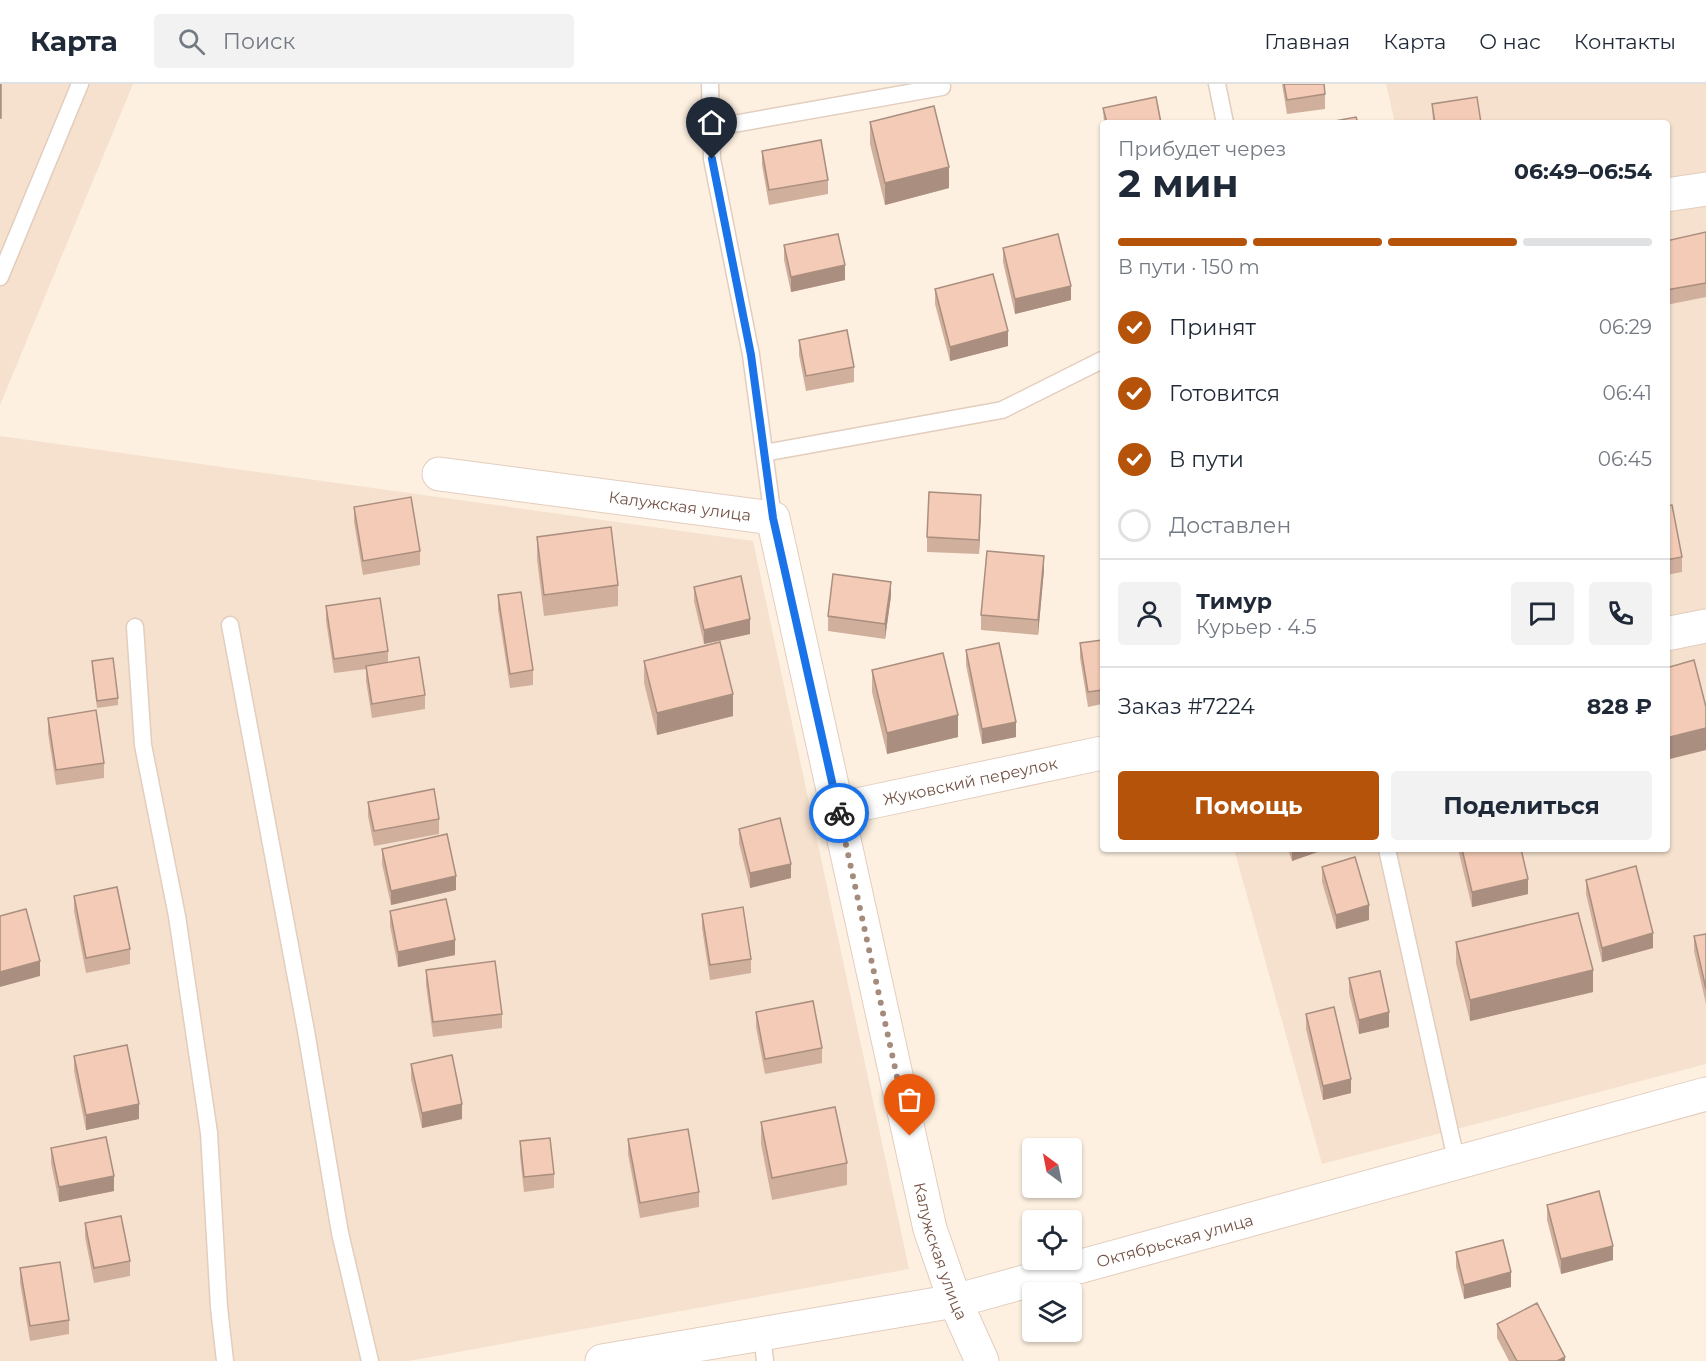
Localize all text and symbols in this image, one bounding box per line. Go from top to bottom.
search box [154,14,574,68]
text: Карта [30,24,118,58]
icon: search [175,25,208,58]
text: Поиск [223,28,295,55]
text: Главная [1264,29,1350,54]
text: Карта [1383,29,1446,54]
text: О нас [1479,29,1541,54]
text: Контакты [1574,29,1676,54]
pin [686,97,737,159]
icon: home [695,106,728,139]
text: Прибудет через [1118,137,1286,161]
text: 06:49–06:54 [1514,158,1652,185]
text: 2 мин [1118,159,1239,207]
text: В пути · 150 m [1118,255,1260,279]
icon: check [1118,311,1151,344]
text: Принят [1169,314,1256,341]
text: 06:29 [1599,315,1652,339]
icon: check [1118,377,1151,410]
text: Готовится [1169,380,1280,407]
text: 06:41 [1602,381,1652,405]
icon: check [1118,443,1151,476]
text: В пути [1169,446,1244,473]
text: 06:45 [1598,447,1652,471]
street label: Калужская улица [608,487,752,525]
text: Доставлен [1169,512,1291,539]
button: person [1118,582,1181,645]
button: chat [1511,582,1574,645]
button: phone [1589,582,1652,645]
text: Тимур [1196,588,1272,615]
text: Курьер · 4.5 [1196,615,1316,639]
text: Заказ #7224 [1118,693,1255,720]
text: 828 ₽ [1587,693,1652,720]
street label: Жуковский переулок [881,753,1060,809]
button: Помощь [1118,771,1379,840]
button: Поделиться [1391,771,1652,840]
courier [809,783,869,843]
icon: bike [823,797,856,830]
pin [884,1074,935,1136]
icon: bag [893,1083,926,1116]
north arrow [1022,1138,1082,1198]
map controls [1022,1138,1082,1342]
street label: Калужская улица [910,1180,972,1323]
button: locate [1022,1210,1082,1270]
street label: Октябрьская улица [1094,1210,1255,1271]
button: layers [1022,1282,1082,1342]

